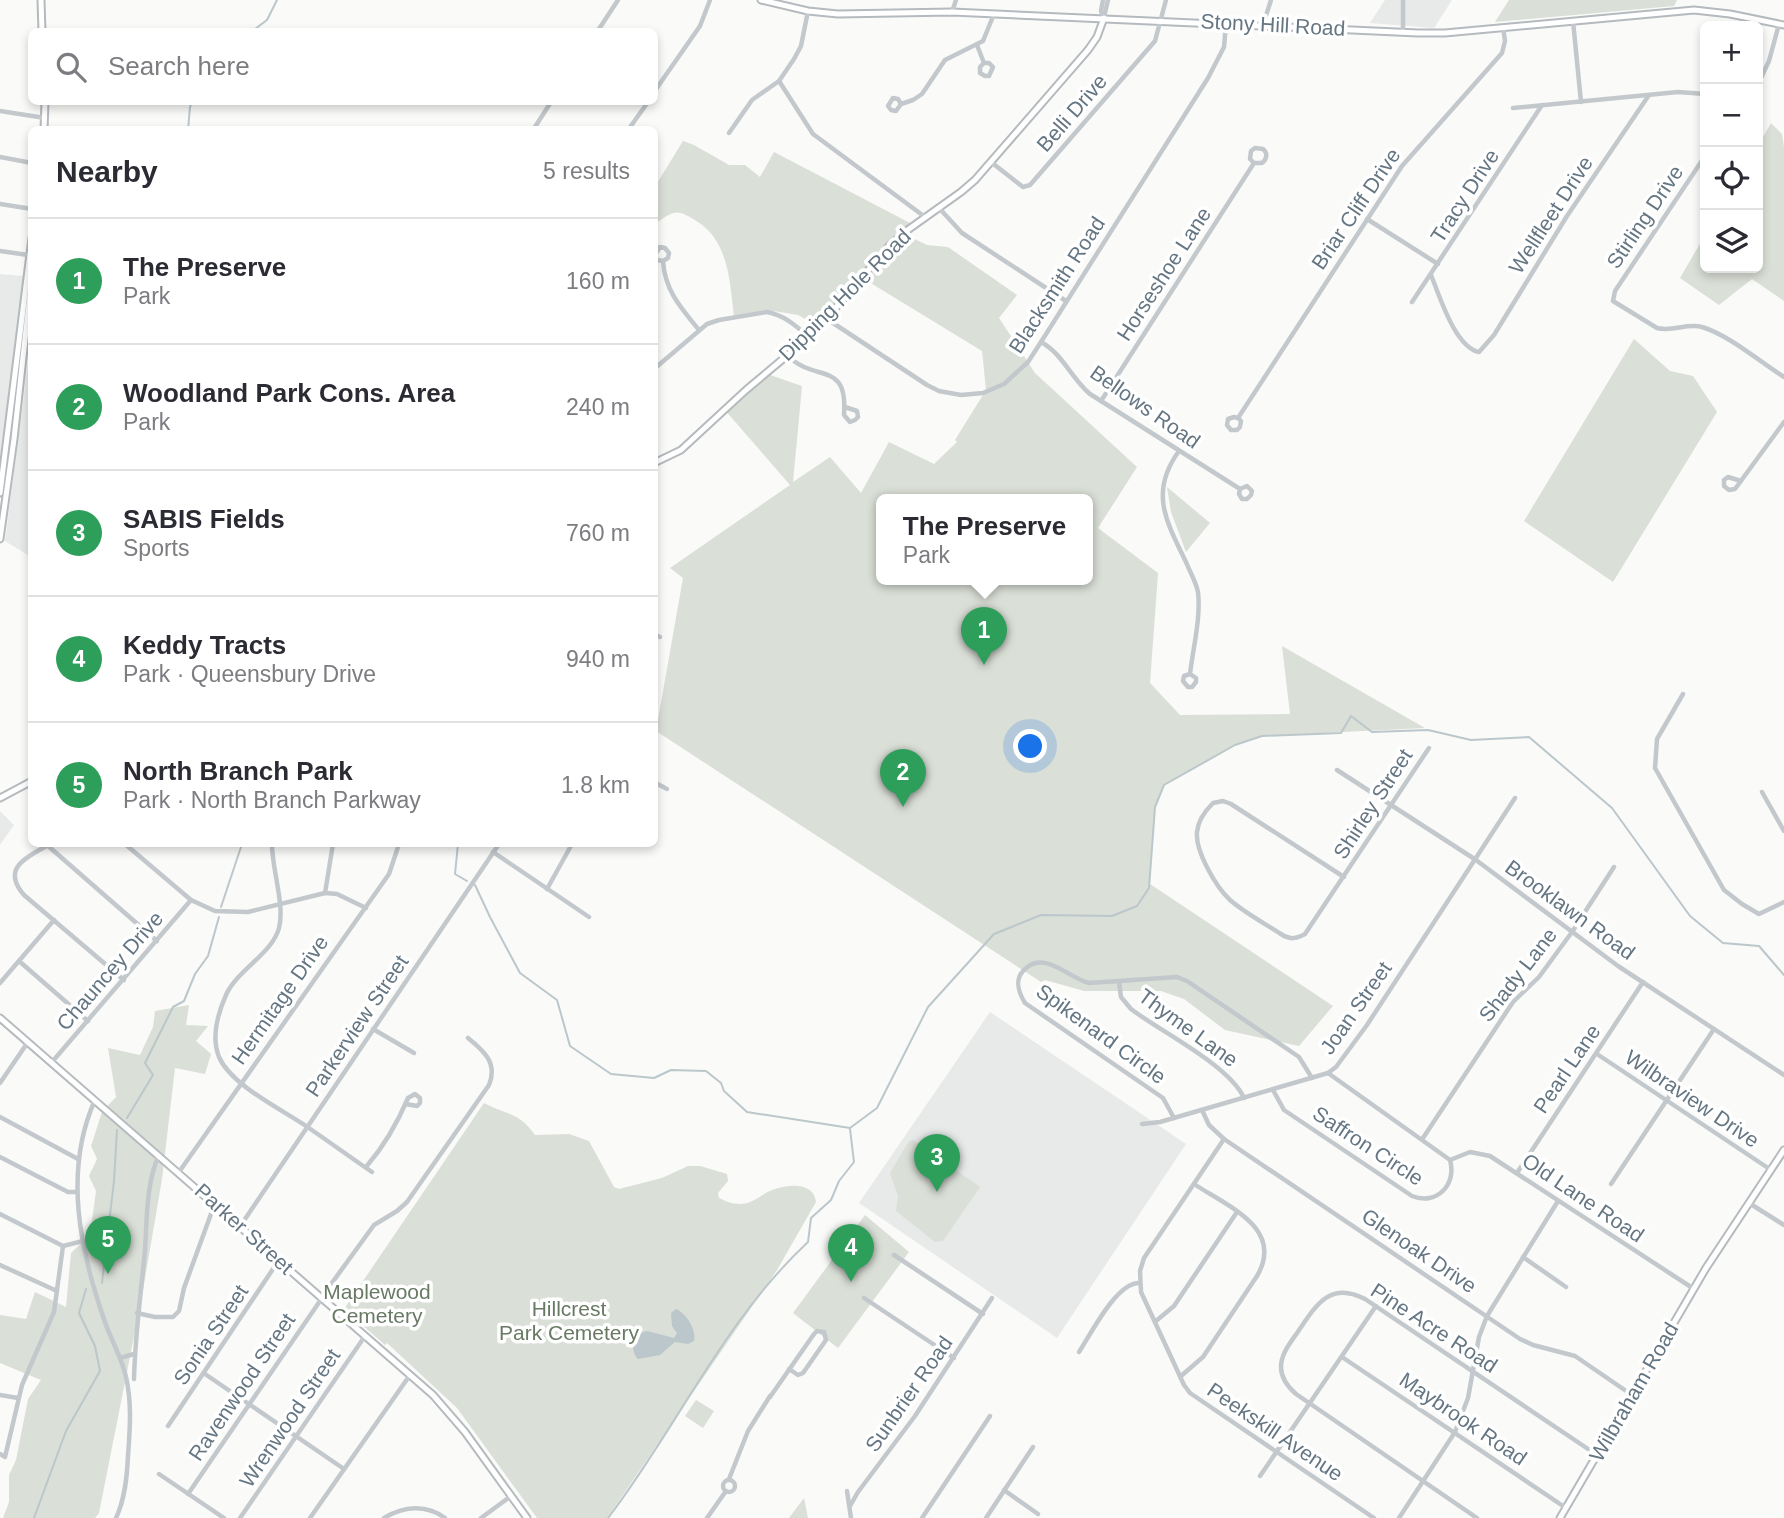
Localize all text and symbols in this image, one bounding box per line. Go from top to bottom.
street label: Stony Hill Road [1200,9,1346,40]
map controls [1700,21,1763,273]
button: + [1700,21,1763,84]
search box [28,28,658,105]
icon: search [52,48,90,86]
text: Search here [108,51,250,81]
street label: Belli Drive [1032,69,1111,156]
button: − [1700,84,1763,147]
street label: Briar Cliff Drive [1307,144,1404,274]
street label: Tracy Drive [1426,145,1503,247]
button: locate [1700,147,1763,210]
street label: Wellfleet Drive [1504,152,1597,278]
text: Nearby [56,155,158,188]
text: 5 results [543,158,630,184]
street label: Stirling Drive [1602,161,1687,272]
street label: Horseshoe Lane [1112,203,1215,345]
button: layers [1700,210,1763,273]
street label: Blacksmith Road [1004,212,1109,357]
street label: Dipping Hole Road [774,224,915,365]
text: The Preserve [123,252,286,282]
text: 1 [73,268,85,294]
text: 160 m [566,268,630,294]
text: Park [123,283,170,309]
street label: Bellows Road [1086,360,1204,453]
text: Woodland Park Cons. Area [123,378,455,408]
text: 2 [73,394,85,420]
text: 240 m [566,394,630,420]
text: Park [123,409,170,435]
popup [876,494,1093,585]
text: SABIS Fields [123,504,285,534]
text: The Preserve [903,511,1066,541]
text: 3 [73,520,85,546]
text: 760 m [566,520,630,546]
text: Sports [123,535,189,561]
text: Park [903,542,950,568]
pin: 1 [961,607,1007,665]
text: Keddy Tracts [123,630,286,660]
text: 4 [73,646,85,672]
text: 940 m [566,646,630,672]
text: Park · Queensbury Drive [123,661,376,687]
your location [1013,729,1047,763]
street label: Shirley Street [1329,744,1417,863]
pin: 2 [880,749,926,807]
text: North Branch Park [123,756,353,786]
text: 5 [73,772,85,798]
text: 1.8 km [561,772,630,798]
text: Park · North Branch Parkway [123,787,421,813]
street label: Brooklawn Road [1501,855,1639,964]
street label: Chauncey Drive [52,907,167,1035]
street label: Shady Lane [1474,923,1561,1026]
street label: Hermitage Drive [227,931,333,1068]
street label: Parkerview Street [301,950,413,1101]
street label: Joan Street [1315,957,1396,1058]
street label: Spikenard Circle [1032,979,1170,1088]
street label: Thyme Lane [1134,984,1242,1071]
street label: Pearl Lane [1529,1020,1605,1117]
street label: Wilbraview Drive [1621,1045,1764,1152]
street label: Saffron Circle [1309,1101,1428,1190]
pin: 3 [914,1134,960,1192]
street label: Old Lane Road [1518,1149,1648,1247]
street label: Parker Street [191,1179,298,1279]
street label: Glenoak Drive [1358,1204,1481,1297]
pin: 5 [85,1216,131,1274]
pin: 4 [828,1224,874,1282]
street label: Pine Acre Road [1367,1278,1502,1377]
street label: Sonia Street [169,1280,253,1389]
park label: Maplewood Cemetery [323,1280,431,1327]
park label: Hillcrest Park Cemetery [499,1297,640,1344]
street label: Ravenwood Street [184,1309,300,1465]
street label: Wilbraham Road [1585,1318,1683,1465]
street label: Sunbrier Road [860,1332,957,1456]
street label: Wrenwood Street [235,1344,344,1491]
street label: Maybrook Road [1395,1368,1531,1470]
street label: Peekskill Avenue [1203,1378,1347,1485]

